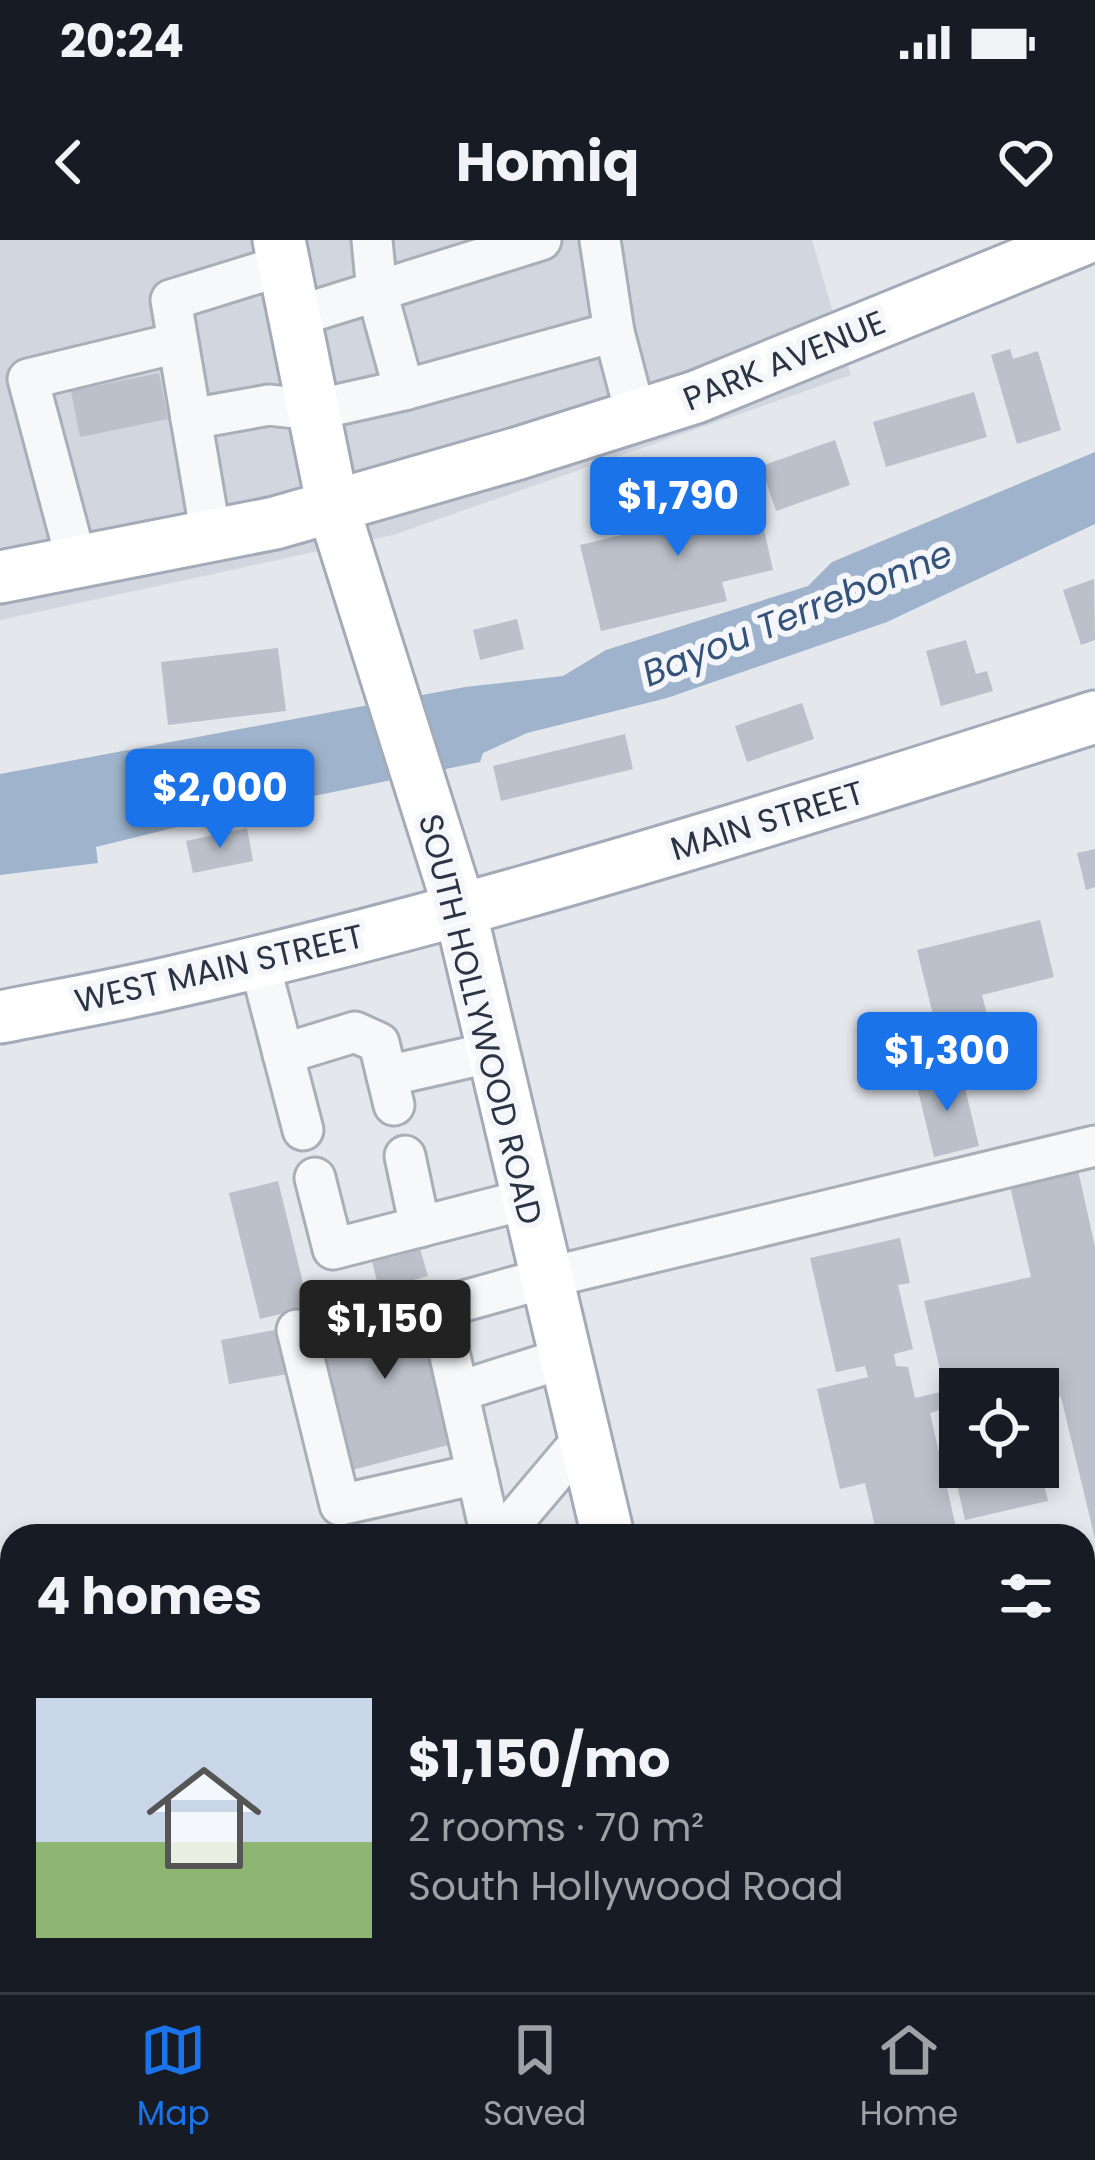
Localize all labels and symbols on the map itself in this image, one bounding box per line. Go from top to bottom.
street label: PARK AVENUE [676,299,892,422]
pin: $1,790 [580,457,776,559]
water label: Bayou Terrebonne [635,528,960,699]
pin: $2,000 [122,749,318,851]
street label: MAIN STREET [665,769,870,872]
street label: SOUTH HOLLYWOOD ROAD [407,809,554,1229]
street label: WEST MAIN STREET [70,912,368,1025]
pin: $1,300 [849,1012,1045,1114]
pin: $1,150 [287,1280,483,1382]

